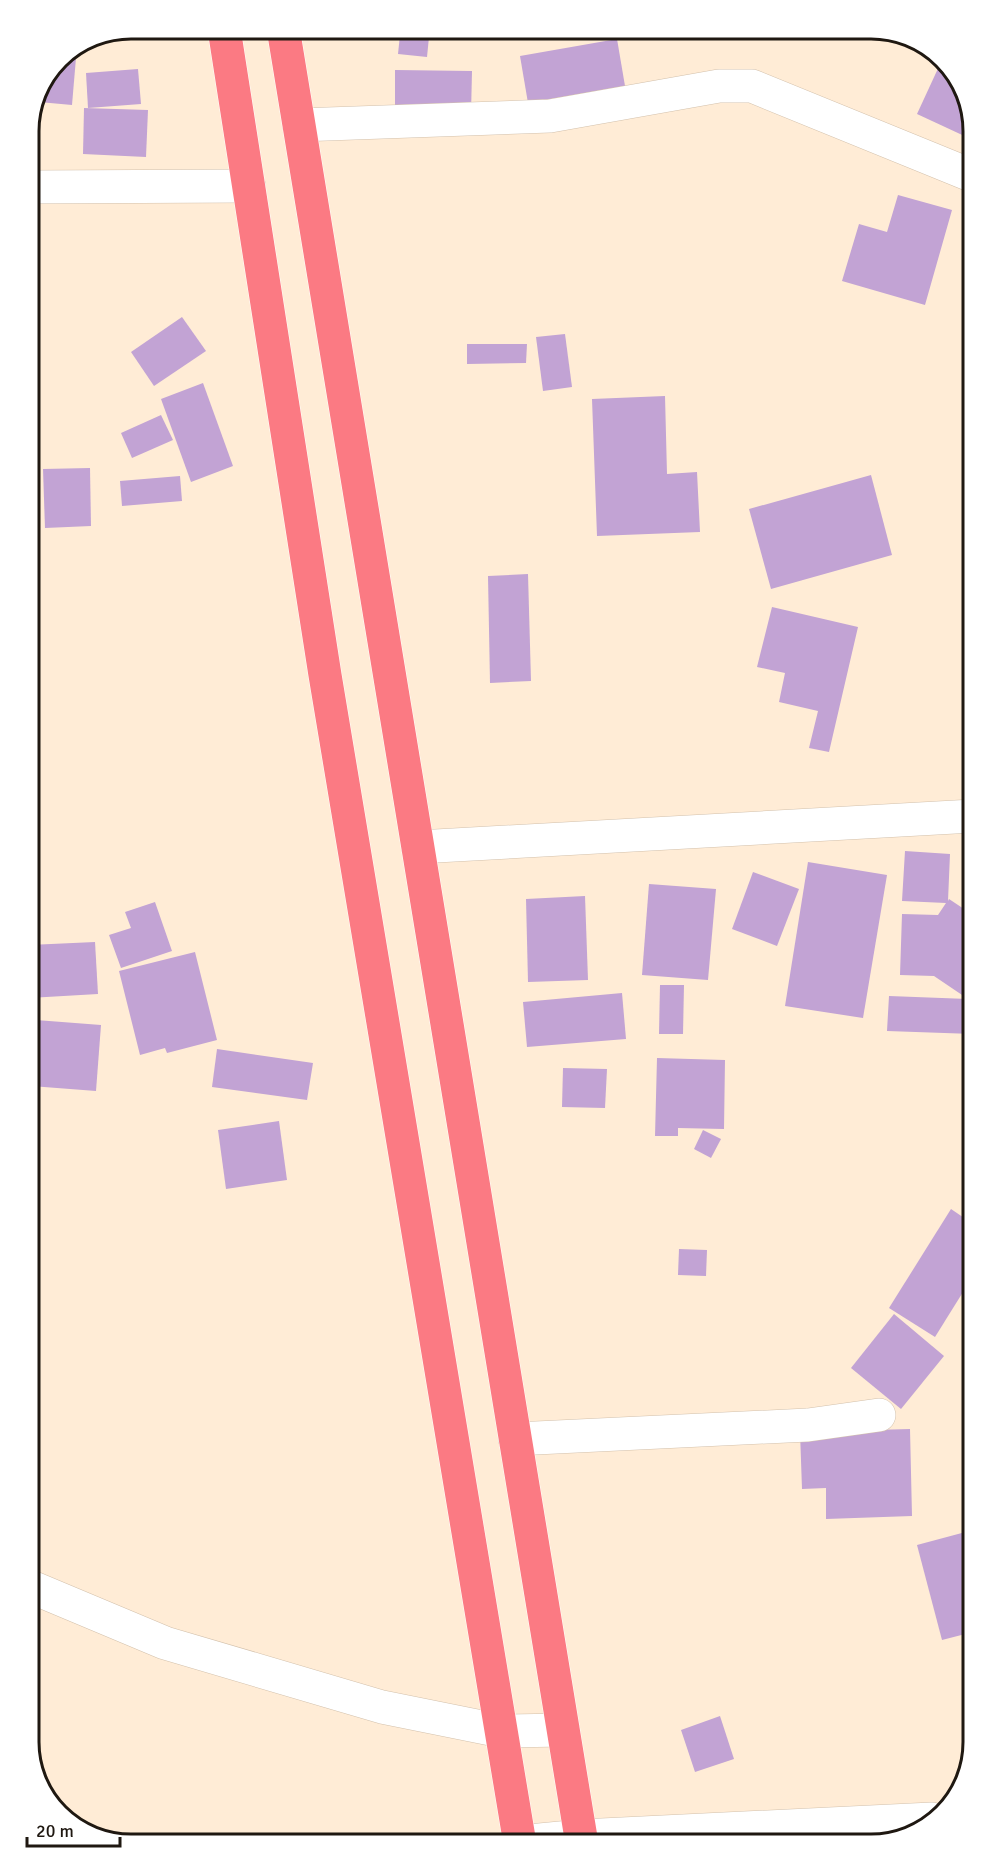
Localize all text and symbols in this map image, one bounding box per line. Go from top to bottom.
scale bar [27,1810,120,1848]
text: 20 m [36,1820,74,1842]

